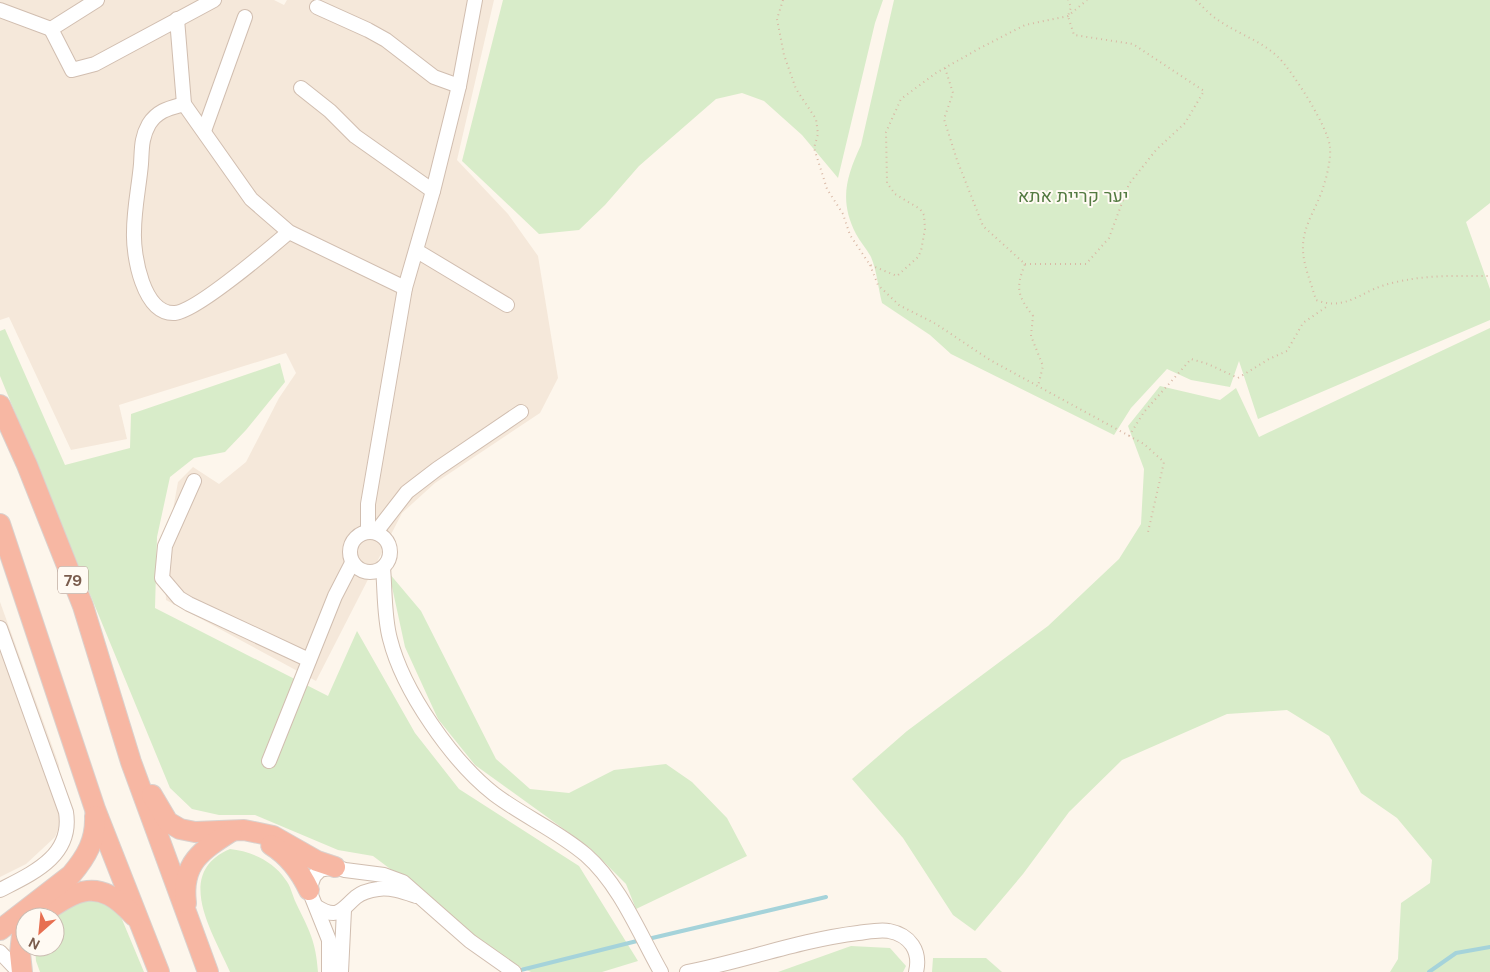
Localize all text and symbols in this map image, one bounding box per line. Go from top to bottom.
park label: יער קריית אתא [1018,184,1128,208]
road number: 79 [58,566,88,594]
north arrow [15,907,65,957]
text: N [25,933,43,954]

